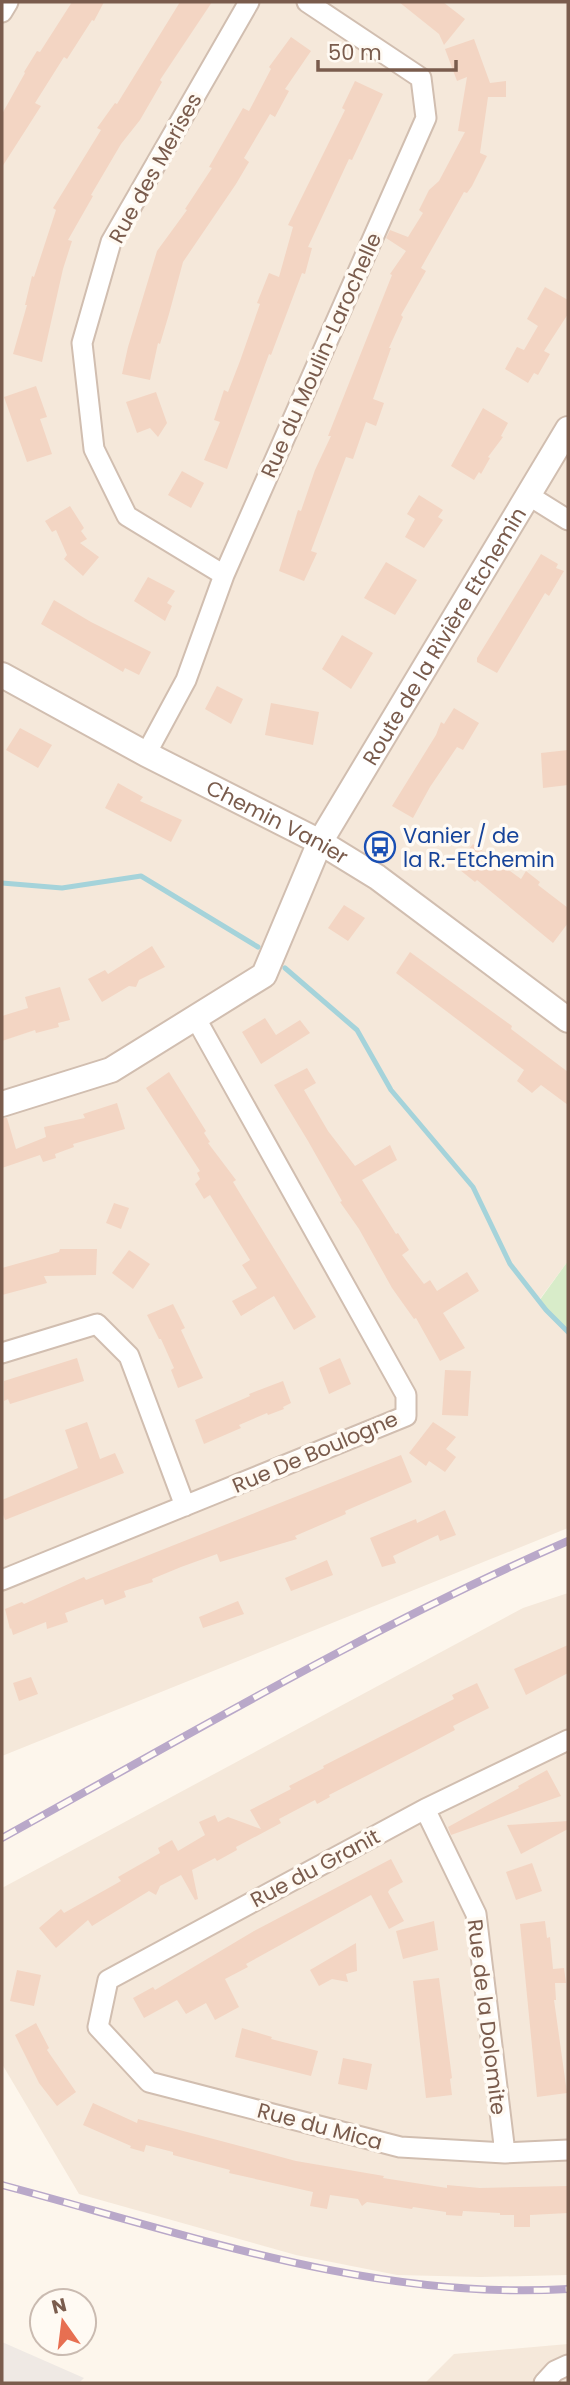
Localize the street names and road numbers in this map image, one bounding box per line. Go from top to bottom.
street label: Rue des Merises [102,88,208,248]
street label: Rue du Moulin-Larochelle [254,228,388,482]
street label: Route de la Rivière Etchemin [355,501,532,770]
street label: Chemin Vanier [201,772,354,871]
street label: Rue De Boulogne [228,1404,402,1500]
street label: Rue du Granit [245,1822,385,1914]
street label: Rue de la Dolomite [461,1917,513,2117]
street label: Rue du Mica [254,2095,386,2157]

